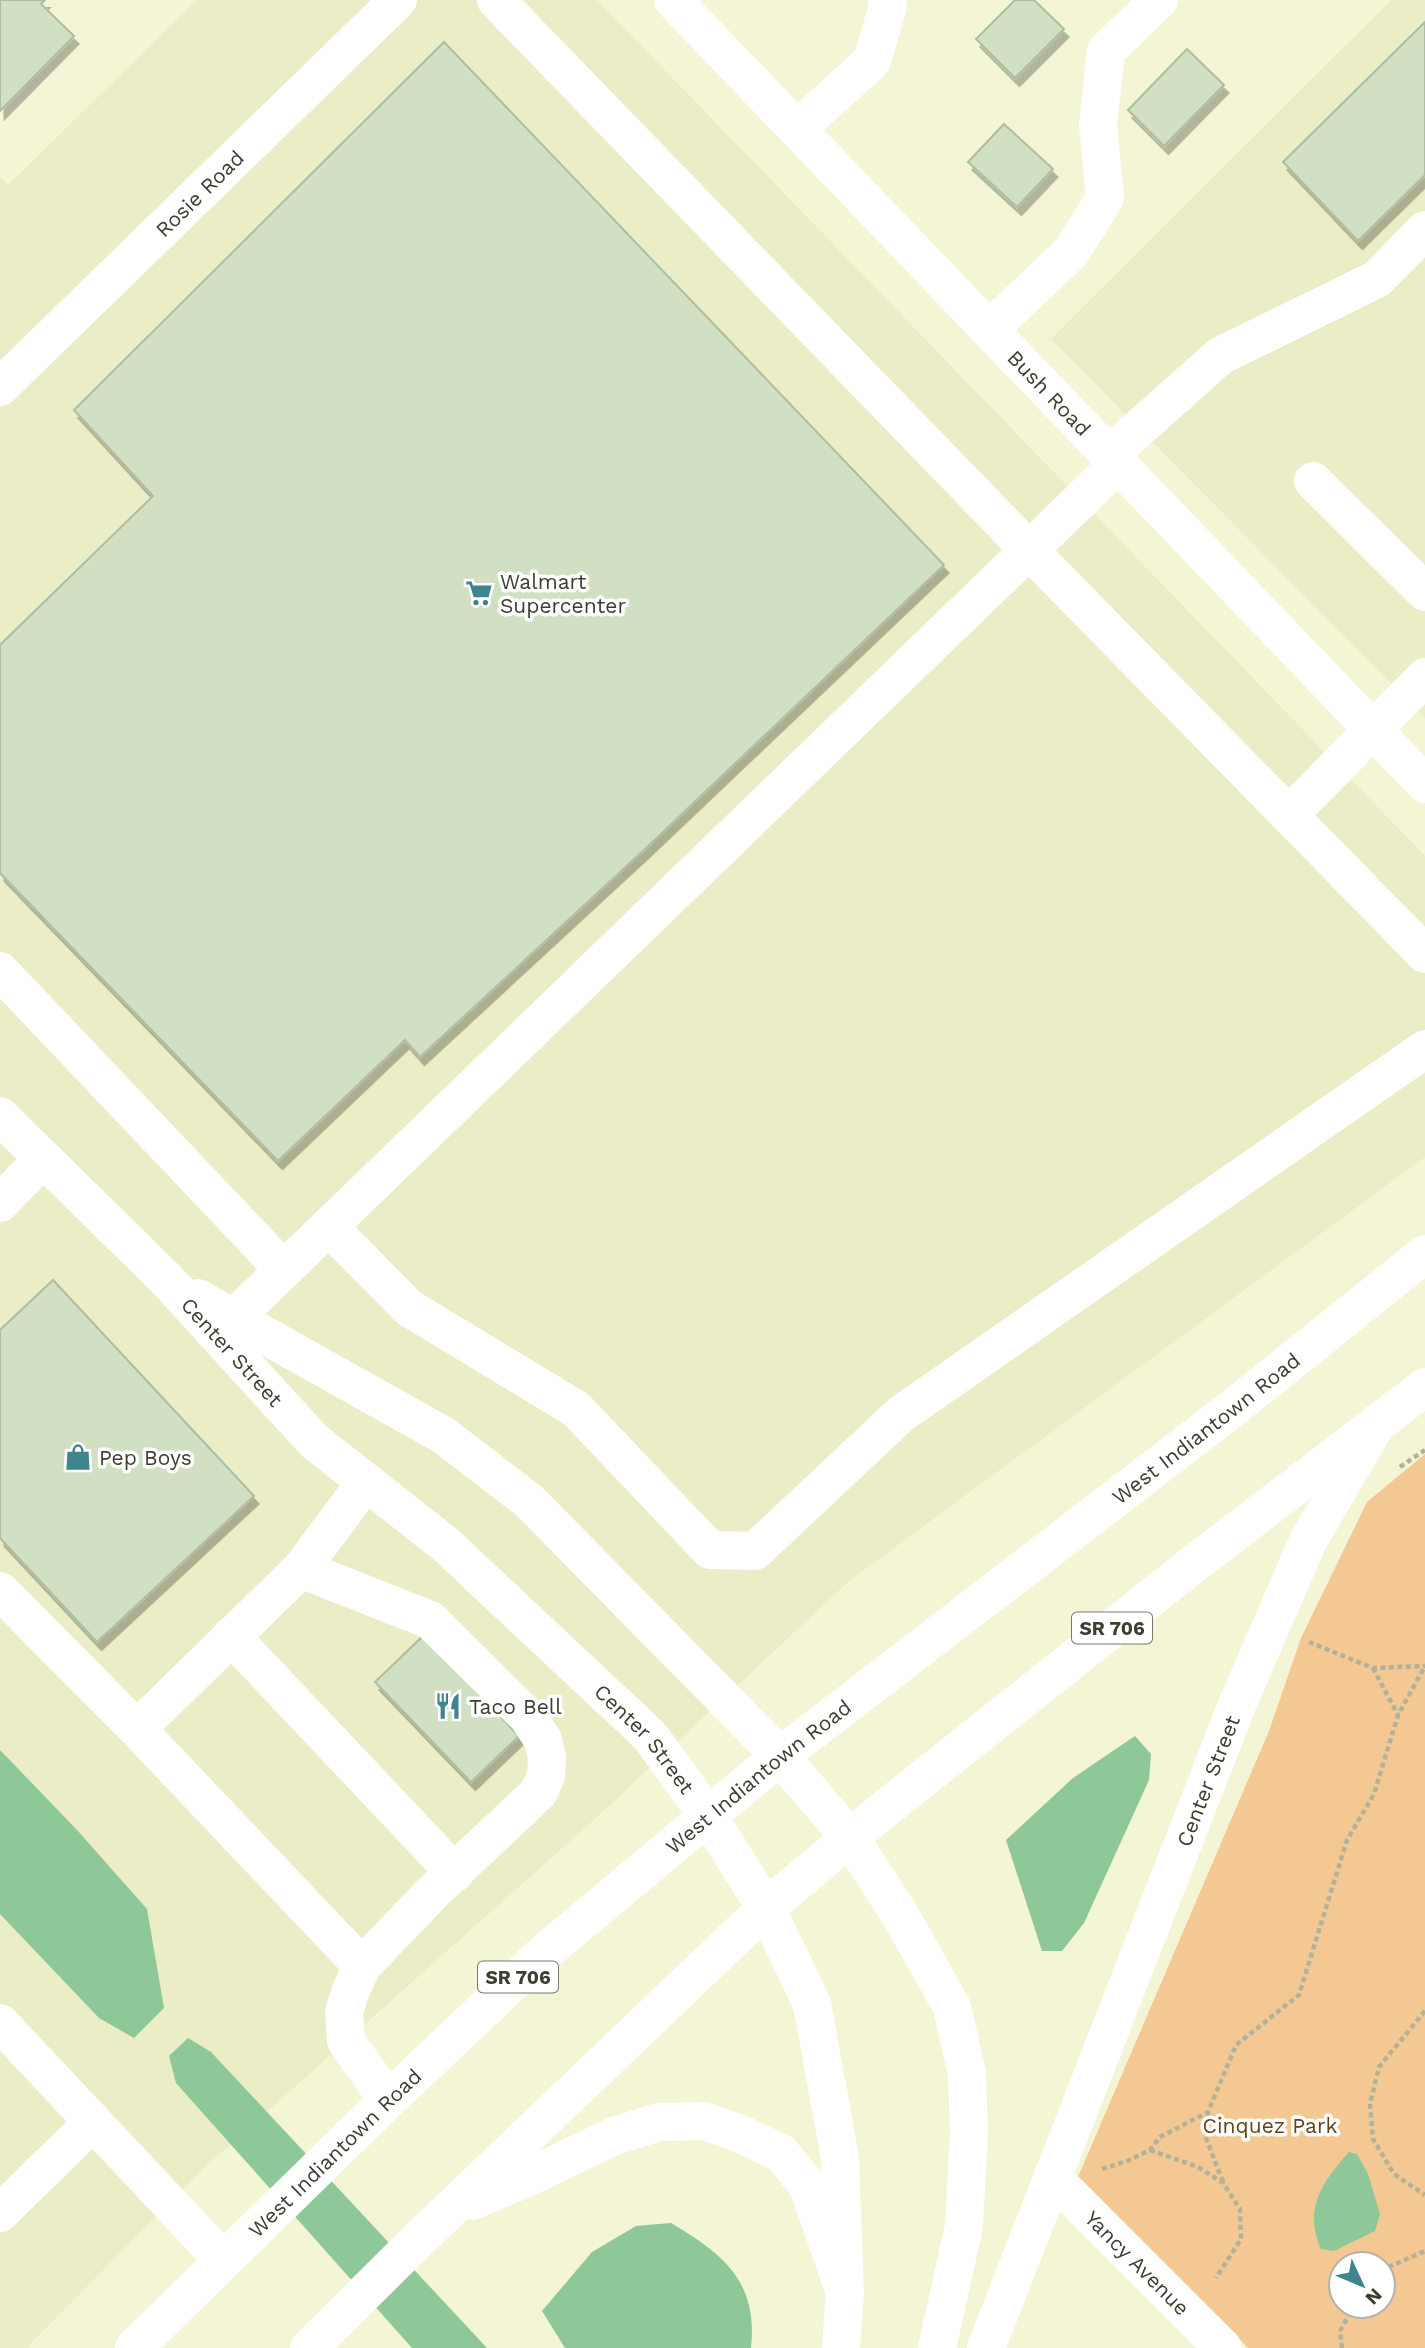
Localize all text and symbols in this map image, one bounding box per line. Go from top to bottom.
street label: Rosie Road [150,145,249,242]
street label: Bush Road [1003,345,1096,441]
place label: Walmart Supercenter [500,569,626,618]
supermarket icon: Walmart Supercenter [464,578,494,608]
street label: Center Street [176,1292,289,1411]
street label: West Indiantown Road [1107,1347,1305,1509]
shop icon: Pep Boys [63,1442,93,1472]
place label: Pep Boys [99,1445,192,1470]
road number: SR 706 [1072,1612,1152,1644]
street label: Center Street [590,1678,700,1798]
restaurant icon: Taco Bell [433,1691,463,1721]
place label: Taco Bell [469,1694,562,1719]
street label: West Indiantown Road [660,1694,856,1859]
street label: Center Street [1171,1711,1244,1850]
road number: SR 706 [478,1962,558,1993]
street label: West Indiantown Road [243,2063,426,2242]
park label: Cinquez Park [1203,2113,1337,2138]
street label: Yancy Avenue [1080,2205,1195,2320]
north arrow [1327,2250,1397,2320]
text: N [1361,2283,1387,2310]

